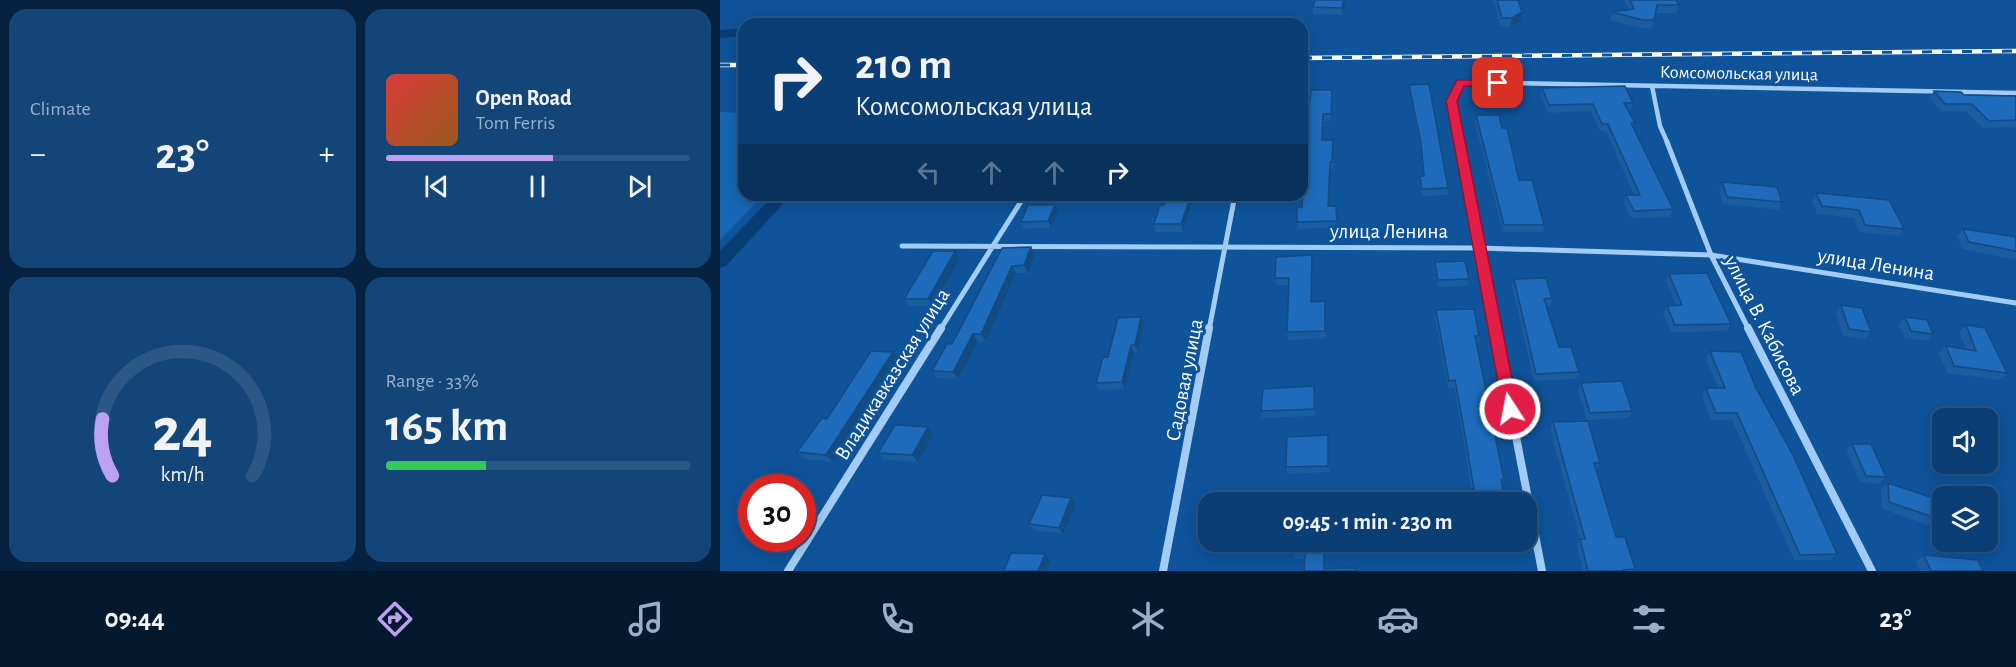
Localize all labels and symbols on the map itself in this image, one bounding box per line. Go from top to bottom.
pin [1472,57,1523,108]
street label: Комсомольская улица [1660,64,1818,84]
street label: улица Ленина [1329,221,1448,242]
street label: улица Ленина [1815,245,1936,284]
street label: улица В. Кабисова [1720,251,1809,399]
street label: Владикавказская улица [831,284,954,464]
street label: Садовая улица [1162,317,1207,443]
position arrow [1478,377,1542,441]
speed limit sign: 30 [738,474,816,552]

